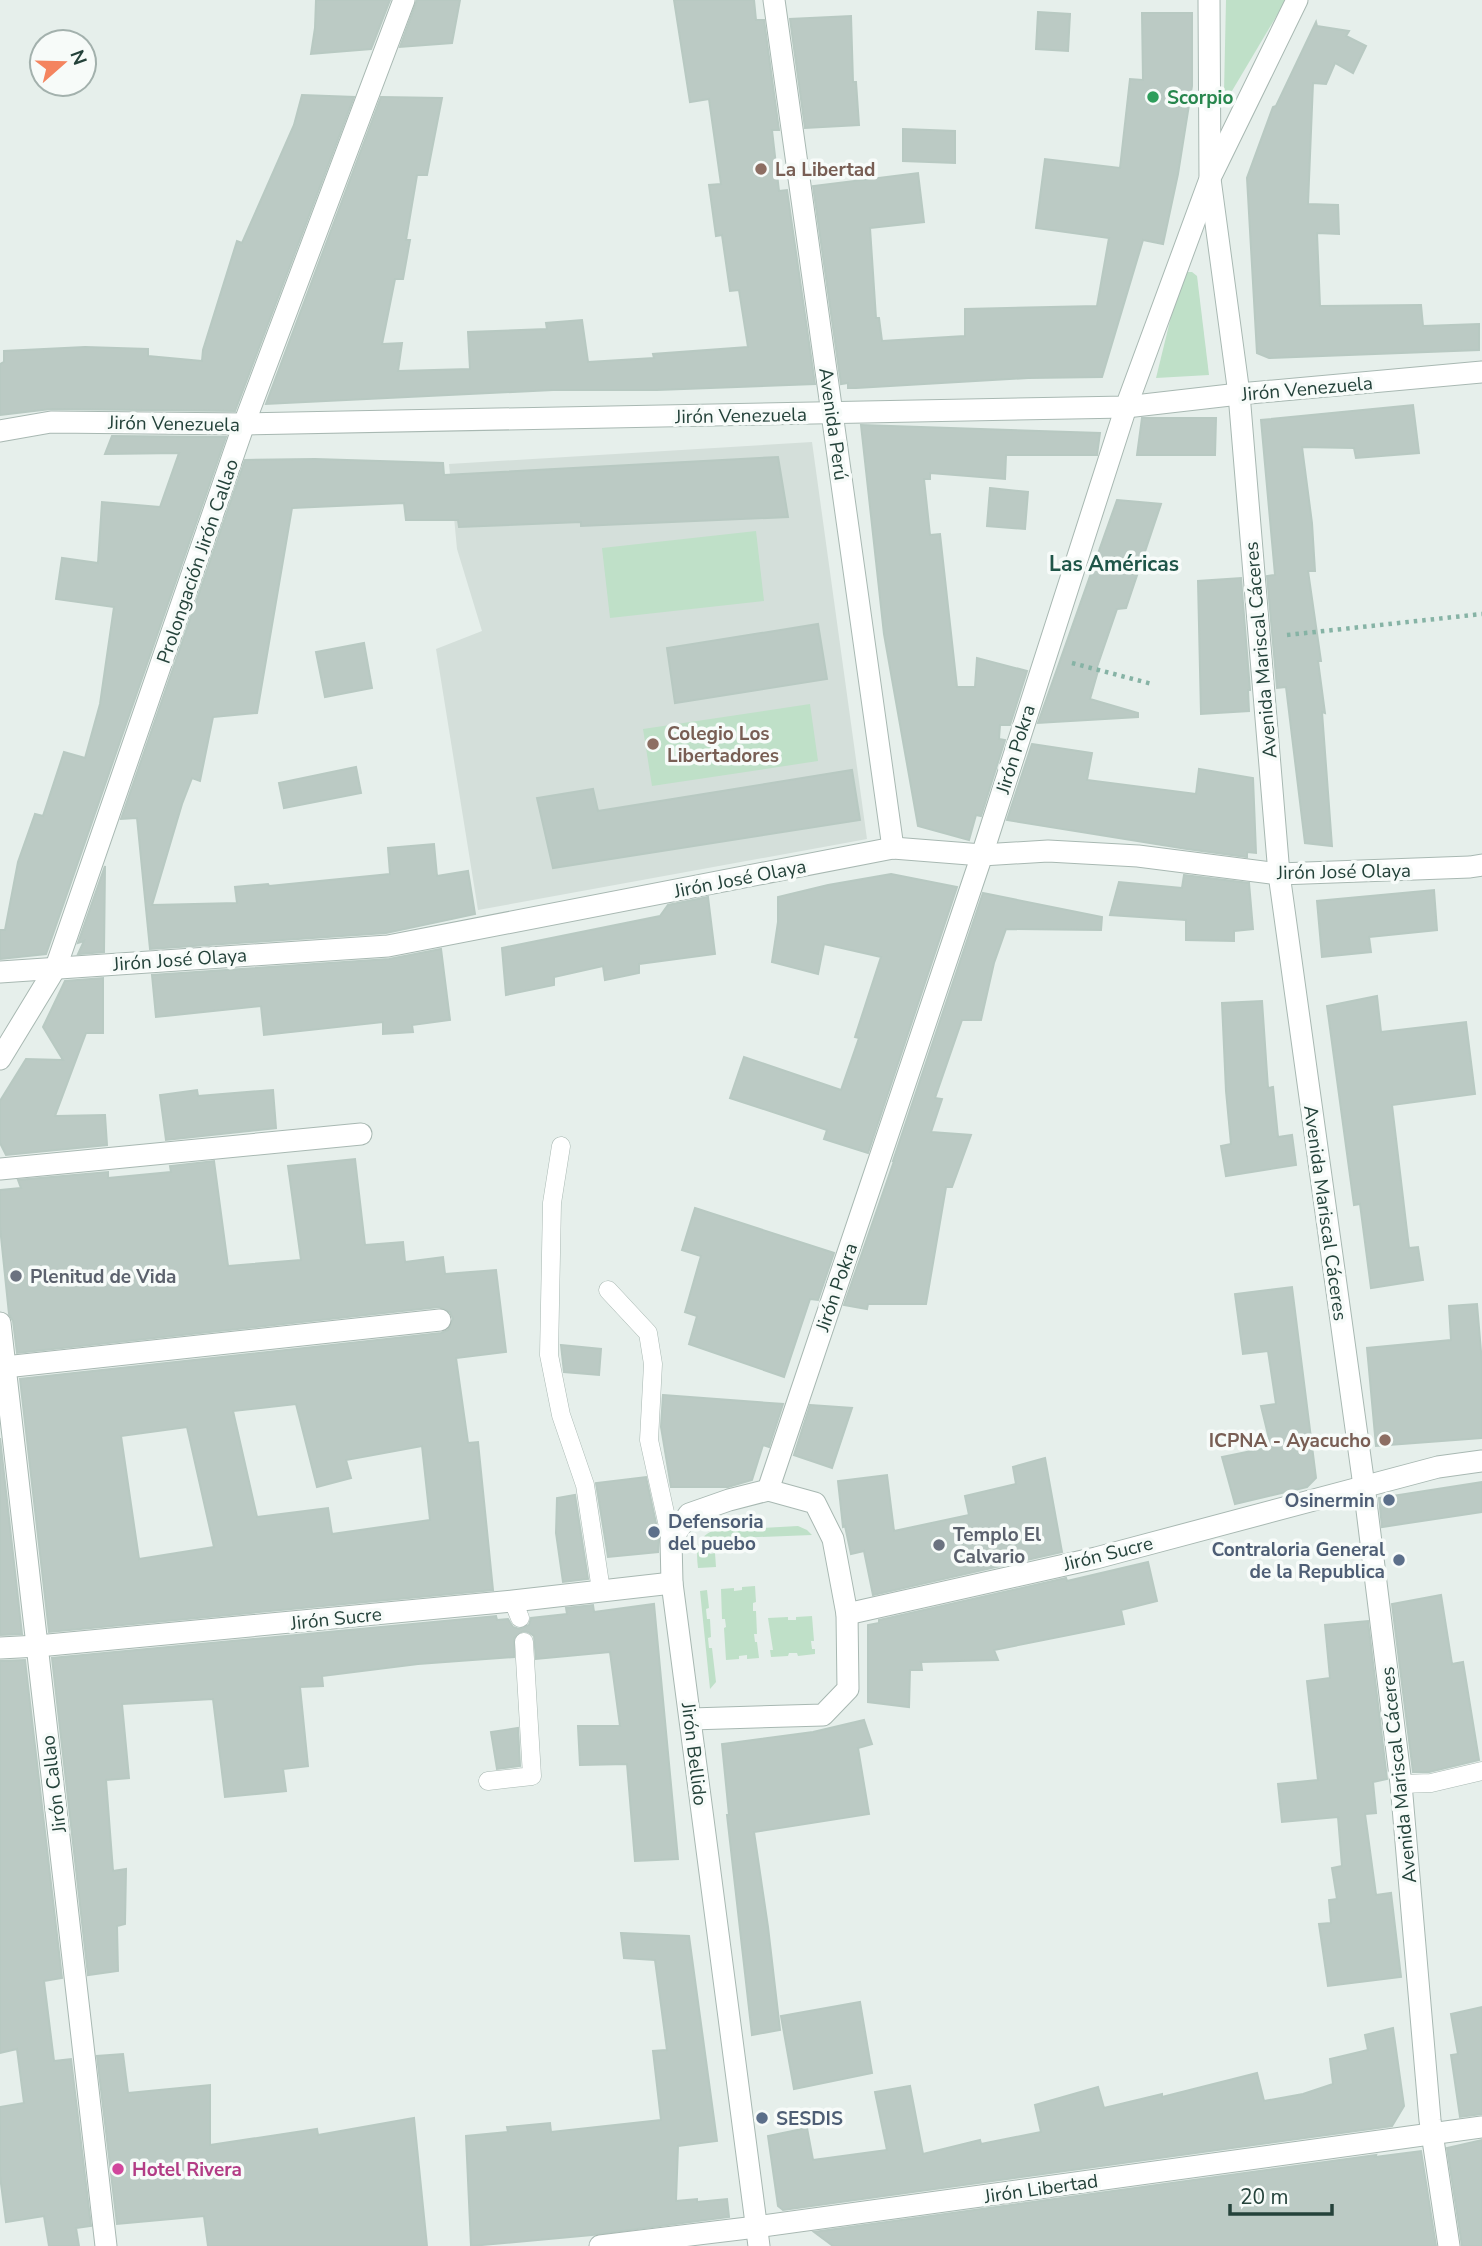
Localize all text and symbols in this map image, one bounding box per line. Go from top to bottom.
north arrow [28,28,98,98]
text: N [63,46,93,69]
place label: Scorpio [1167,85,1233,111]
marker: Scorpio [1145,89,1161,105]
place label: La Libertad [775,157,876,183]
marker: La Libertad [753,161,769,177]
street label: Avenida Perú [812,366,854,482]
street label: Jirón Venezuela [1239,370,1374,408]
street label: Jirón Venezuela [674,402,807,430]
street label: Jirón Venezuela [107,410,240,438]
street label: Prolongación Jirón Callao [151,456,245,667]
street label: Avenida Mariscal Cáceres [1239,540,1283,759]
district label: Las Américas [1049,550,1179,578]
street label: Jirón Pokra [990,702,1042,798]
place label: Colegio Los Libertadores [667,721,779,769]
marker: Colegio Los Libertadores [645,736,661,752]
street label: Jirón José Olaya [671,853,809,905]
street label: Jirón José Olaya [1276,858,1411,886]
street label: Jirón José Olaya [111,942,248,978]
street label: Avenida Mariscal Cáceres [1297,1104,1353,1323]
street label: Jirón Pokra [809,1240,864,1336]
place label: Plenitud de Vida [30,1264,176,1290]
marker: Plenitud de Vida [8,1268,24,1284]
place label: ICPNA - Ayacucho [1209,1428,1371,1454]
marker: ICPNA - Ayacucho [1377,1432,1393,1448]
place label: Osinermin [1284,1488,1375,1514]
marker: Osinermin [1381,1492,1397,1508]
place label: Defensoria del puebo [668,1509,764,1557]
place label: Templo El Calvario [953,1522,1041,1570]
marker: Defensoria del puebo [646,1524,662,1540]
street label: Jirón Sucre [1060,1530,1156,1578]
marker: Templo El Calvario [931,1537,947,1553]
place label: Contraloria General de la Republica [1211,1537,1385,1585]
marker: Contraloria General de la Republica [1391,1552,1407,1568]
street label: Jirón Sucre [288,1601,383,1637]
street label: Avenida Mariscal Cáceres [1375,1665,1423,1884]
street label: Jirón Bellido [675,1700,713,1807]
street label: Jirón Callao [35,1734,73,1835]
place label: SESDIS [776,2106,843,2132]
marker: SESDIS [754,2110,770,2126]
place label: Hotel Rivera [132,2157,242,2183]
marker: Hotel Rivera [110,2161,126,2177]
street label: Jirón Libertad [982,2168,1100,2210]
scale bar [1230,2172,1332,2216]
text: 20 m [1240,2183,1289,2211]

